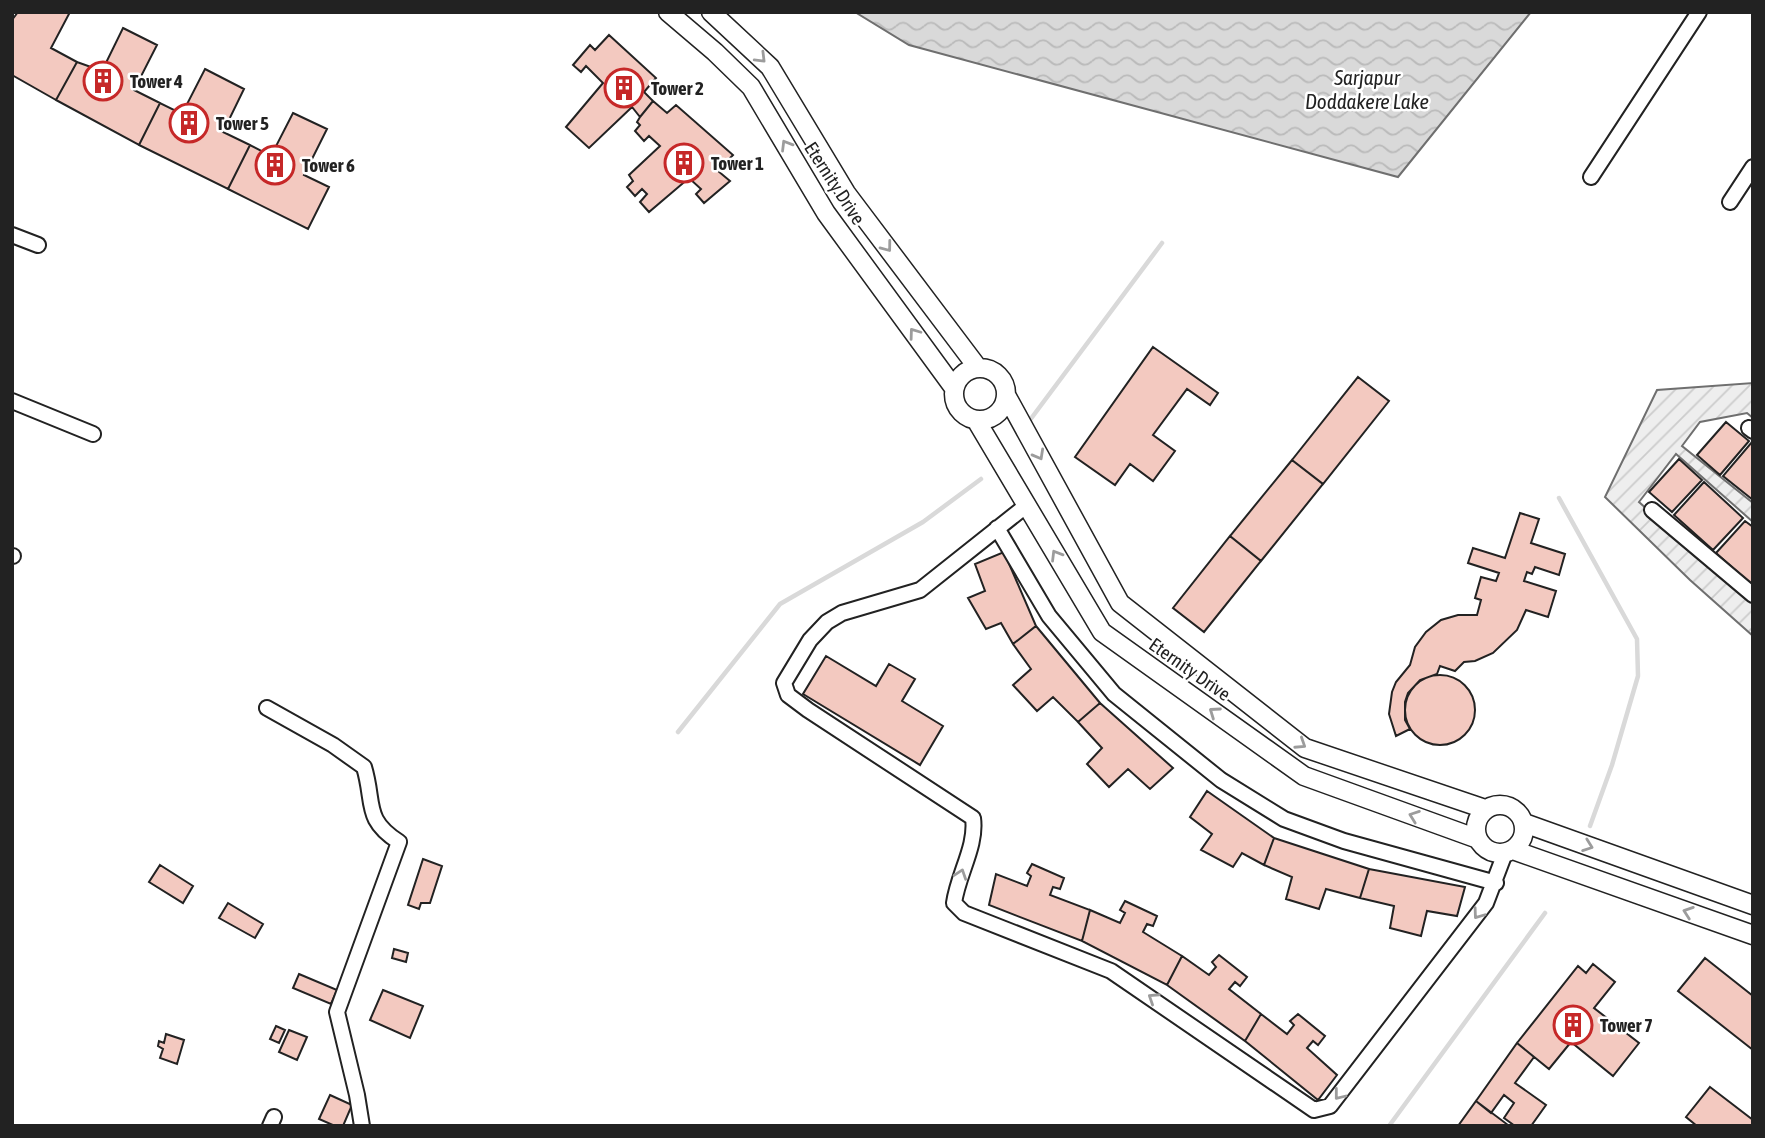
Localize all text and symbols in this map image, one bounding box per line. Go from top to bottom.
one-way arrow [753,50,766,63]
building icon: Tower 4 [82,60,124,102]
water label: Sarjapur Doddakere Lake [1305,65,1429,113]
building icon: Tower 2 [603,67,645,109]
place label: Tower 4 [130,70,183,92]
place label: Tower 2 [651,77,704,99]
building icon: Tower 5 [168,102,210,144]
place label: Tower 5 [216,112,269,134]
street label: Eternity Drive [800,138,870,228]
one-way arrow [781,140,794,153]
building icon: Tower 1 [663,142,705,184]
building icon: Tower 6 [254,144,296,186]
place label: Tower 1 [711,152,764,174]
place label: Tower 6 [302,154,355,176]
one-way arrow [879,240,891,252]
one-way arrow [910,328,922,341]
one-way arrow [1031,447,1044,460]
one-way arrow [1051,549,1064,562]
street label: Eternity Drive [1145,633,1235,705]
one-way arrow [1209,708,1222,720]
one-way arrow [1294,735,1307,748]
one-way arrow [1408,810,1420,824]
one-way arrow [1582,838,1594,852]
one-way arrow [953,868,967,881]
one-way arrow [1683,906,1695,920]
one-way arrow [1474,907,1486,919]
one-way arrow [1148,994,1161,1006]
building icon: Tower 7 [1552,1004,1594,1046]
place label: Tower 7 [1600,1014,1653,1036]
one-way arrow [1334,1087,1347,1099]

